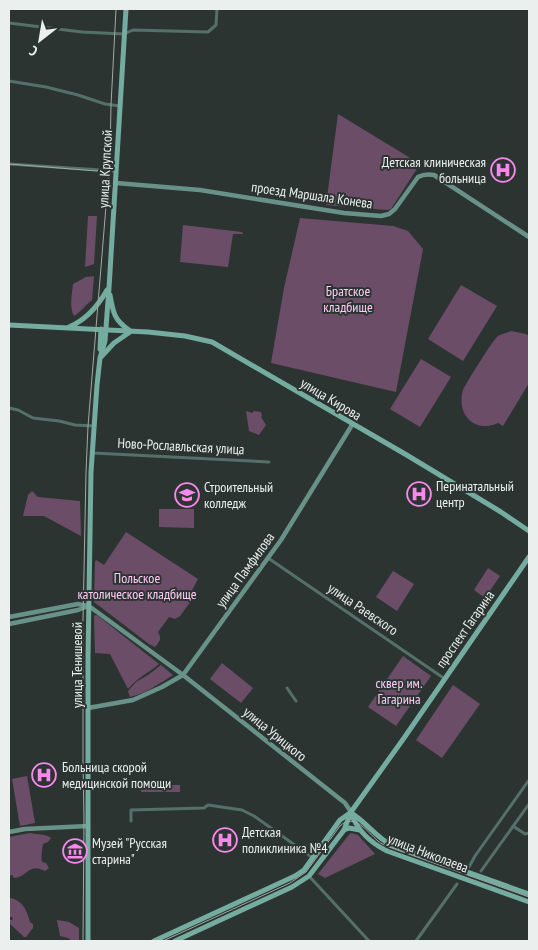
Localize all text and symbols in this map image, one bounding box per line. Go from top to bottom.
north arrow [15,15,65,65]
text: С [25,41,41,61]
street label: улица Крупской [94,129,116,209]
place label: Детская клиническая больница [382,153,486,187]
hospital icon: Детская клиническая больница [490,157,516,183]
street label: проезд Маршала Конева [250,178,374,212]
park label: Братское кладбище [323,282,373,316]
street label: улица Кирова [297,374,365,424]
street label: Ново-Рославльская улица [117,434,245,458]
place label: Перинатальный центр [436,477,514,511]
place label: Строительный колледж [204,478,273,512]
hospital icon: Перинатальный центр [406,481,432,507]
school or university icon: Строительный колледж [174,482,200,508]
street label: улица Памфилова [212,529,278,611]
park label: Польское католическое кладбище [77,569,197,603]
street label: улица Раевского [324,579,402,639]
street label: проспект Гагарина [432,587,498,671]
street label: улица Тенишевой [68,622,86,708]
park label: сквер им. Гагарина [376,674,422,708]
street label: улица Урицкого [239,703,311,765]
place label: Больница скорой медицинской помощи [62,758,171,792]
hospital icon: Больница скорой медицинской помощи [31,762,57,788]
place label: Детская поликлиника №4 [242,823,328,857]
hospital icon: Детская поликлиника №4 [212,827,238,853]
street label: улица Николаева [385,829,471,877]
place label: Музей "Русская старина" [92,834,167,868]
museum icon: Музей "Русская старина" [62,838,88,864]

